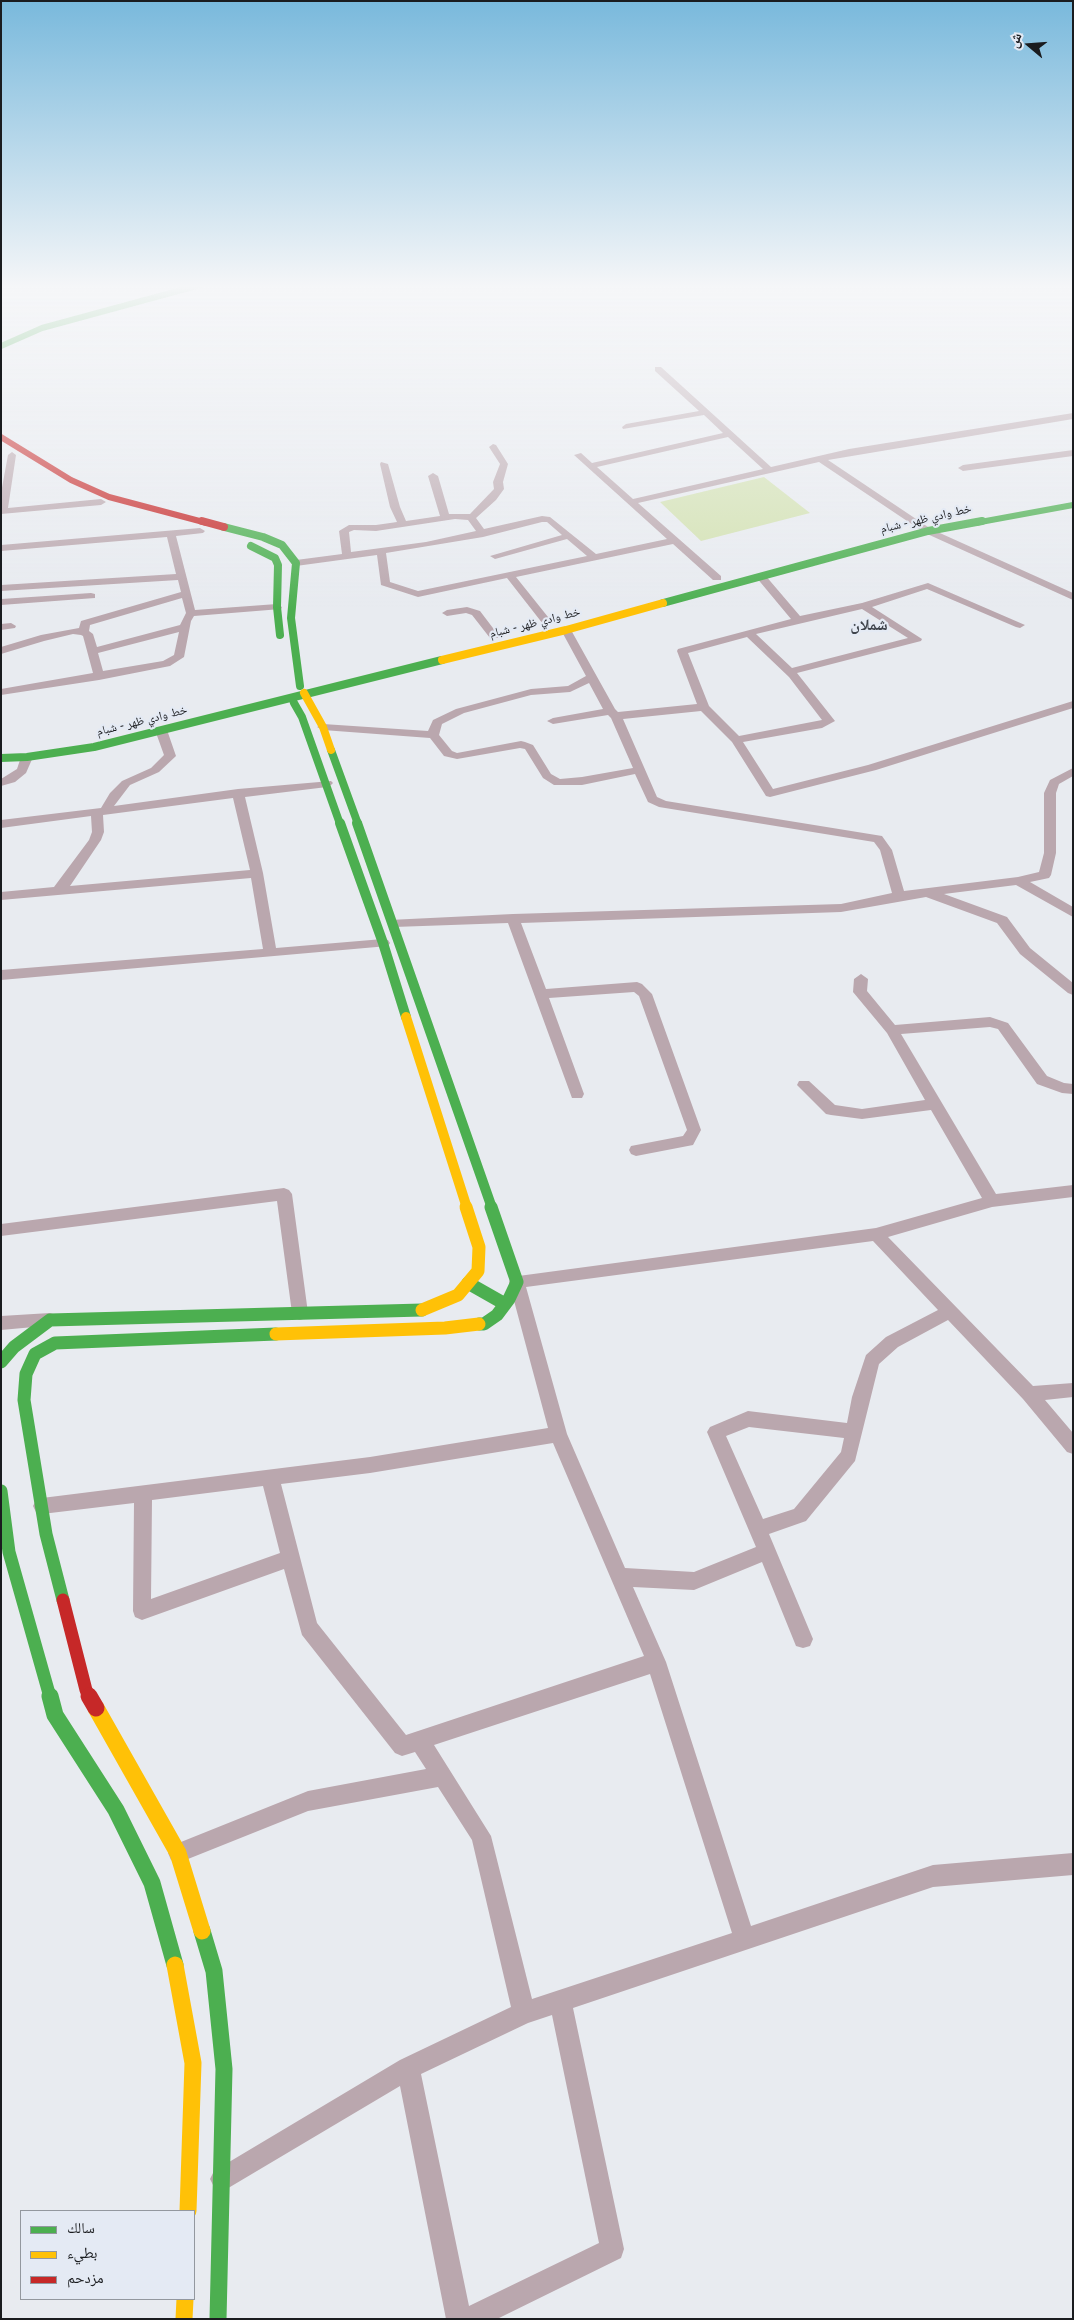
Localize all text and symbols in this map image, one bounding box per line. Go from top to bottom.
north arrow [1004,20,1054,70]
text: ش [1005,31,1025,50]
street label: خط وادي ظهر - شبام [879,502,973,536]
street label: خط وادي ظهر - شبام [488,605,582,641]
district label: شملان [850,616,888,636]
street label: خط وادي ظهر - شبام [95,703,189,739]
legend [20,2210,195,2300]
text: سالك [67,2219,95,2236]
text: بطيء [67,2244,97,2261]
text: مزدحم [67,2269,104,2286]

